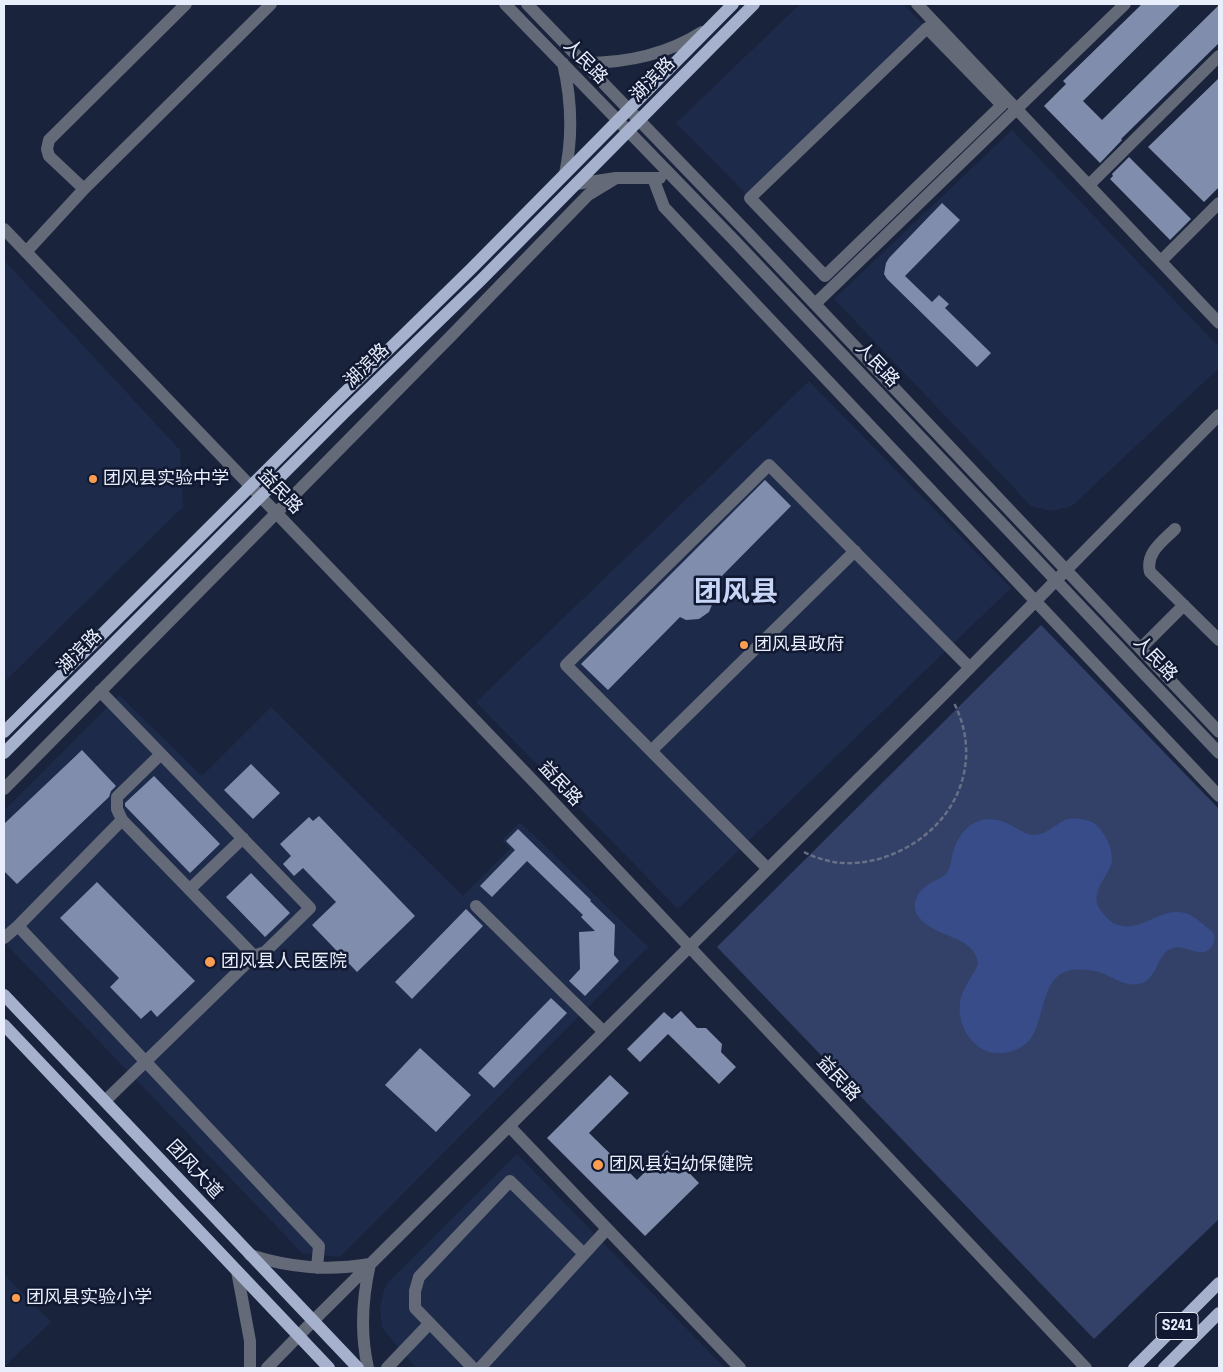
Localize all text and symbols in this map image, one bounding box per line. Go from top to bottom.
street label: 人民路 [558,35,612,89]
street label: 湖滨路 [626,53,680,107]
street label: 人民路 [851,338,903,392]
street label: 湖滨路 [340,339,394,393]
street label: 益民路 [253,465,307,519]
place label: 团风县实验中学 [103,468,229,490]
marker: 团风县实验中学 [87,473,99,485]
district label: 团风县 [694,576,778,610]
street label: 湖滨路 [53,625,107,679]
street label: 人民路 [1129,632,1181,686]
place label: 团风县政府 [754,634,844,656]
marker: 团风县政府 [738,639,750,651]
street label: 益民路 [534,757,586,811]
place label: 团风县人民医院 [221,951,347,973]
marker: 团风县人民医院 [203,955,217,969]
street label: 益民路 [812,1052,864,1106]
street label: 团风大道 [162,1136,226,1204]
place label: 团风县妇幼保健院 [609,1154,753,1176]
marker: 团风县妇幼保健院 [591,1158,605,1172]
place label: 团风县实验小学 [26,1287,152,1309]
marker: 团风县实验小学 [10,1292,22,1304]
road number: S241 [1156,1312,1198,1340]

